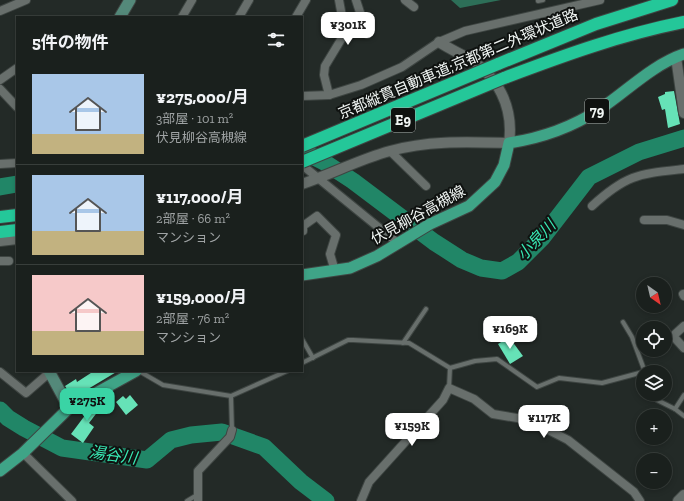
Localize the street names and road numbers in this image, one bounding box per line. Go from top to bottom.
street label: 京都縦貫自動車道;京都第二外環状道路 [336,5,580,123]
road number: 79 [585,99,609,123]
road number: E9 [391,108,415,132]
street label: 伏見柳谷高槻線 [368,182,468,248]

